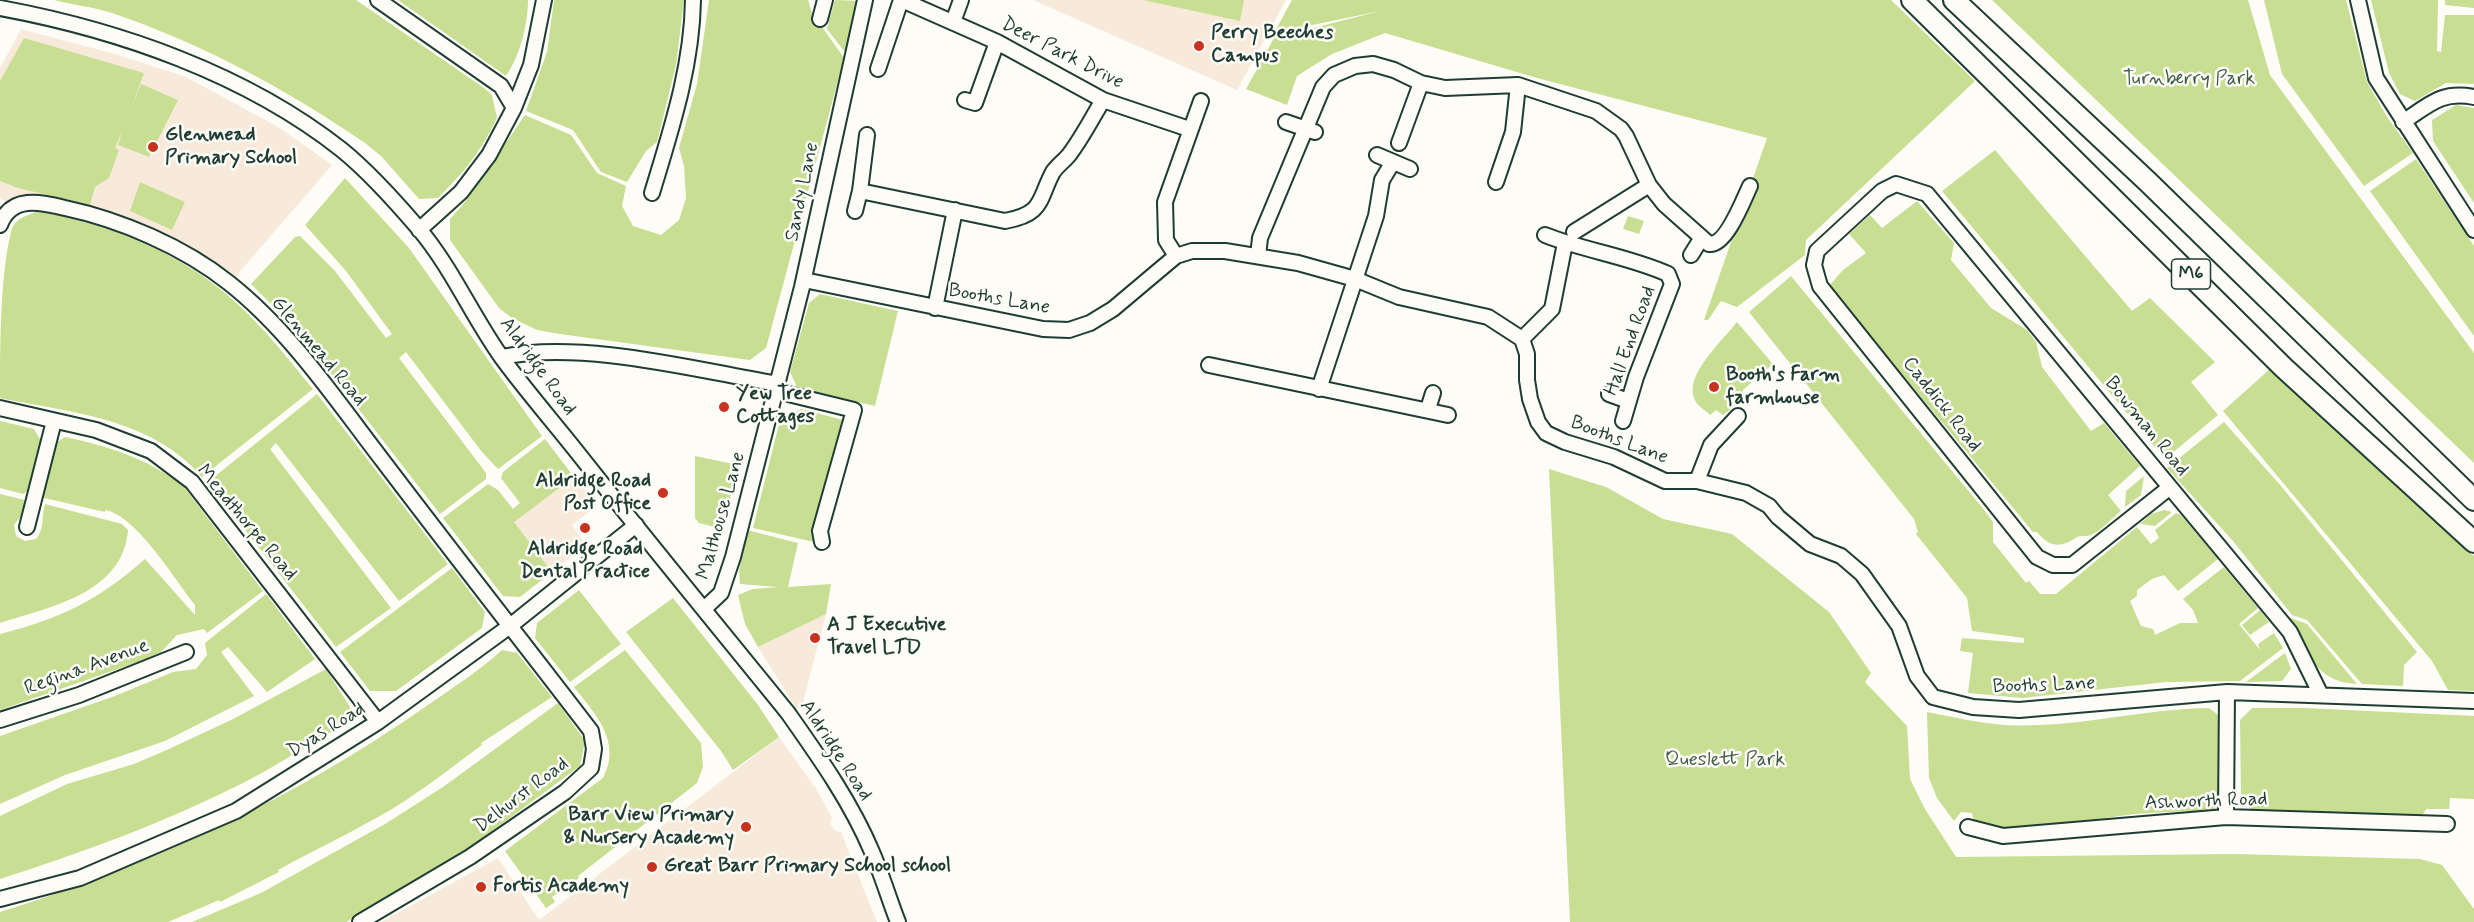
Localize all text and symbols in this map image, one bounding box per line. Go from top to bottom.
street label: Deer Park Drive [997,13,1127,95]
place label: Perry Beeches Campus [1211,22,1333,69]
marker: Perry Beeches Campus [1192,39,1206,53]
park label: Turnberry Park [2123,68,2255,92]
place label: Glenmead Primary School [165,124,297,171]
marker: Glenmead Primary School [146,140,160,154]
street label: Sandy Lane [781,140,825,244]
road number: M6 [2172,259,2210,289]
street label: Booths Lane [946,279,1052,321]
street label: Hall End Road [1600,283,1662,399]
street label: Glenmead Road [265,292,371,412]
street label: Aldridge Road [493,313,581,421]
street label: Caddick Road [1896,352,1986,458]
place label: Booth's Farm farmhouse [1726,364,1840,411]
street label: Bowman Road [2099,372,2193,482]
marker: Booth's Farm farmhouse [1707,380,1721,394]
place label: Yew Tree Cottages [736,383,814,430]
marker: Yew Tree Cottages [717,400,731,414]
street label: Booths Lane [1567,411,1671,471]
street label: Malthouse Lane [692,449,752,583]
street label: Meadthorpe Road [190,460,302,586]
place label: Aldridge Road Post Office [536,470,651,517]
marker: Aldridge Road Post Office [656,486,670,500]
marker: Aldridge Road Dental Practice [578,521,592,535]
place label: Aldridge Road Dental Practice [520,538,650,585]
place label: A J Executive Travel LTD [827,614,946,661]
marker: A J Executive Travel LTD [808,631,822,645]
street label: Regina Avenue [21,634,153,702]
street label: Booths Lane [1992,672,2096,700]
street label: Aldridge Road [793,696,877,806]
street label: Dyas Road [284,698,370,764]
park label: Queslett Park [1665,749,1785,773]
street label: Delhurst Road [470,753,574,839]
street label: Ashworth Road [2144,788,2268,816]
place label: Barr View Primary & Nursery Academy [564,804,734,851]
marker: Barr View Primary & Nursery Academy [739,820,753,834]
place label: Great Barr Primary School school [664,855,951,879]
marker: Great Barr Primary School school [645,860,659,874]
place label: Fortis Academy [493,875,629,899]
marker: Fortis Academy [474,880,488,894]

